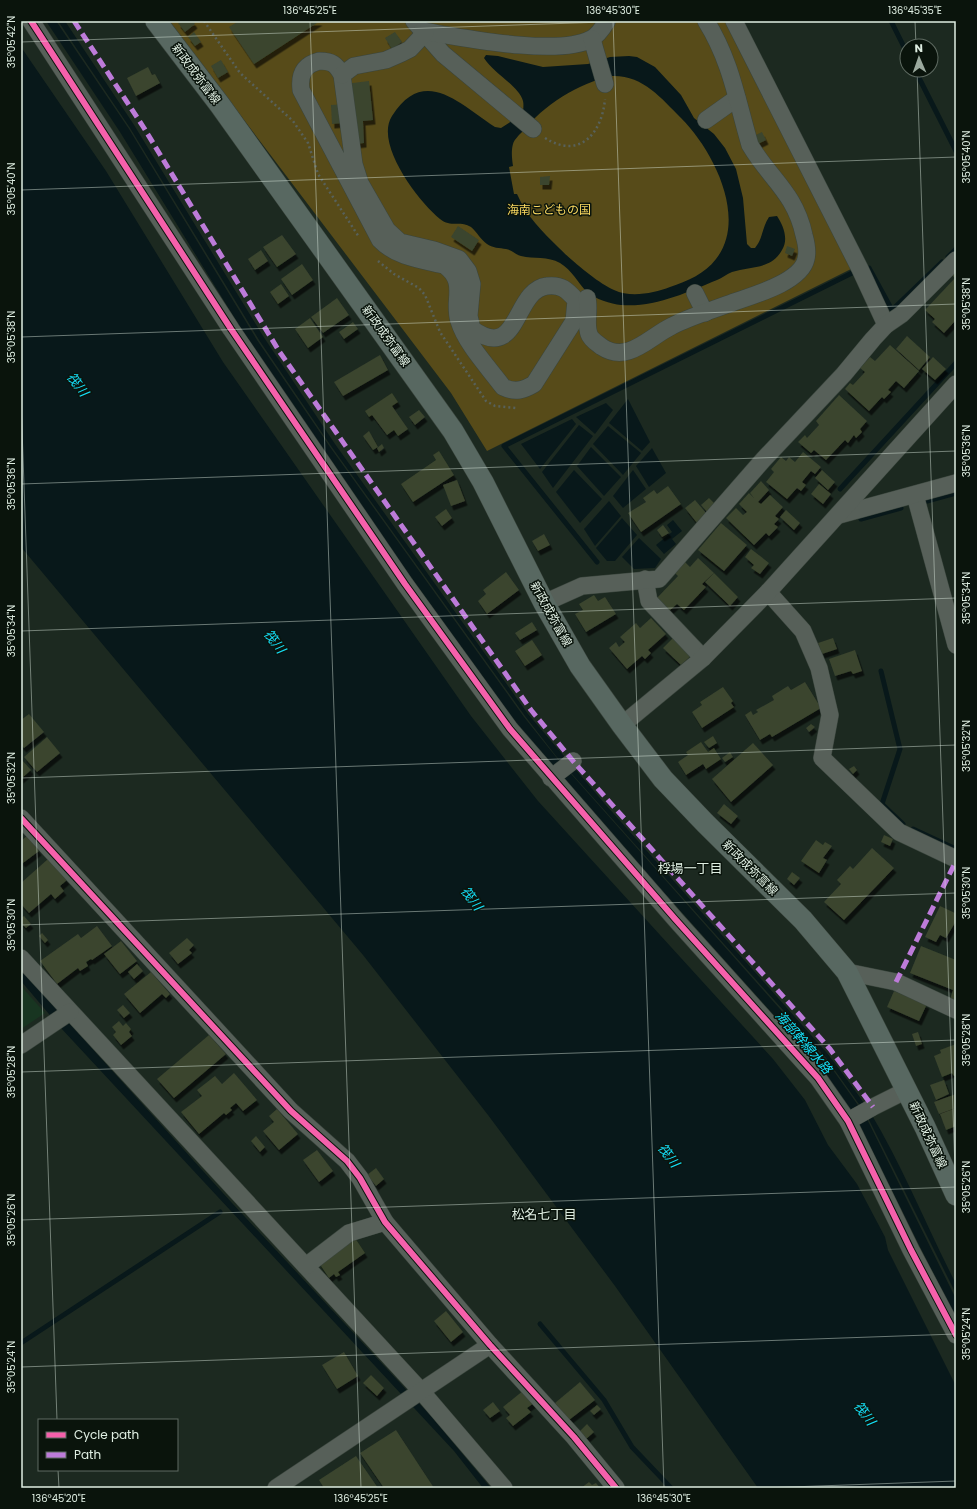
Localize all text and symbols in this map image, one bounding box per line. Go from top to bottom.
text: 136°45'25"E [283,3,337,18]
text: 136°45'30"E [586,3,640,18]
text: 136°45'35"E [888,3,942,18]
text: 35°05'42"N [4,16,19,68]
north arrow [899,38,939,78]
street label: 新政成弥富線 [168,40,225,108]
text: N [914,40,923,56]
text: 35°05'40"N [959,131,974,183]
text: 35°05'40"N [4,163,19,215]
park label: 海南こどもの国 [507,201,591,218]
text: 35°05'38"N [959,278,974,330]
street label: 新政成弥富線 [358,302,414,370]
text: 35°05'38"N [4,311,19,363]
water label: 筏川 [62,368,94,402]
text: 35°05'36"N [959,425,974,477]
text: 35°05'36"N [4,458,19,510]
text: 35°05'34"N [959,572,974,624]
street label: 新政成弥富線 [527,578,576,649]
text: 35°05'34"N [4,605,19,657]
water label: 筏川 [259,625,291,659]
text: 35°05'32"N [959,720,974,772]
text: 35°05'32"N [4,752,19,804]
street label: 新政成弥富線 [719,836,782,899]
district label: 桴場一丁目 [657,859,723,878]
text: 35°05'30"N [959,867,974,919]
water label: 筏川 [456,882,488,916]
text: 35°05'30"N [4,899,19,951]
water label: 海部幹線水路 [771,1007,837,1079]
text: 35°05'28"N [959,1014,974,1066]
text: 35°05'28"N [4,1046,19,1098]
street label: 新政成弥富線 [906,1099,951,1171]
water label: 筏川 [653,1139,685,1173]
text: 35°05'26"N [959,1161,974,1213]
text: 35°05'26"N [4,1194,19,1246]
district label: 松名七丁目 [511,1205,577,1224]
text: 35°05'24"N [959,1308,974,1360]
text: 35°05'24"N [4,1341,19,1393]
water label: 筏川 [849,1397,881,1431]
legend [38,1419,178,1471]
text: Cycle path [74,1426,139,1443]
text: Path [74,1446,101,1463]
text: 136°45'20"E [32,1491,86,1506]
text: 136°45'25"E [334,1491,388,1506]
text: 136°45'30"E [637,1491,691,1506]

